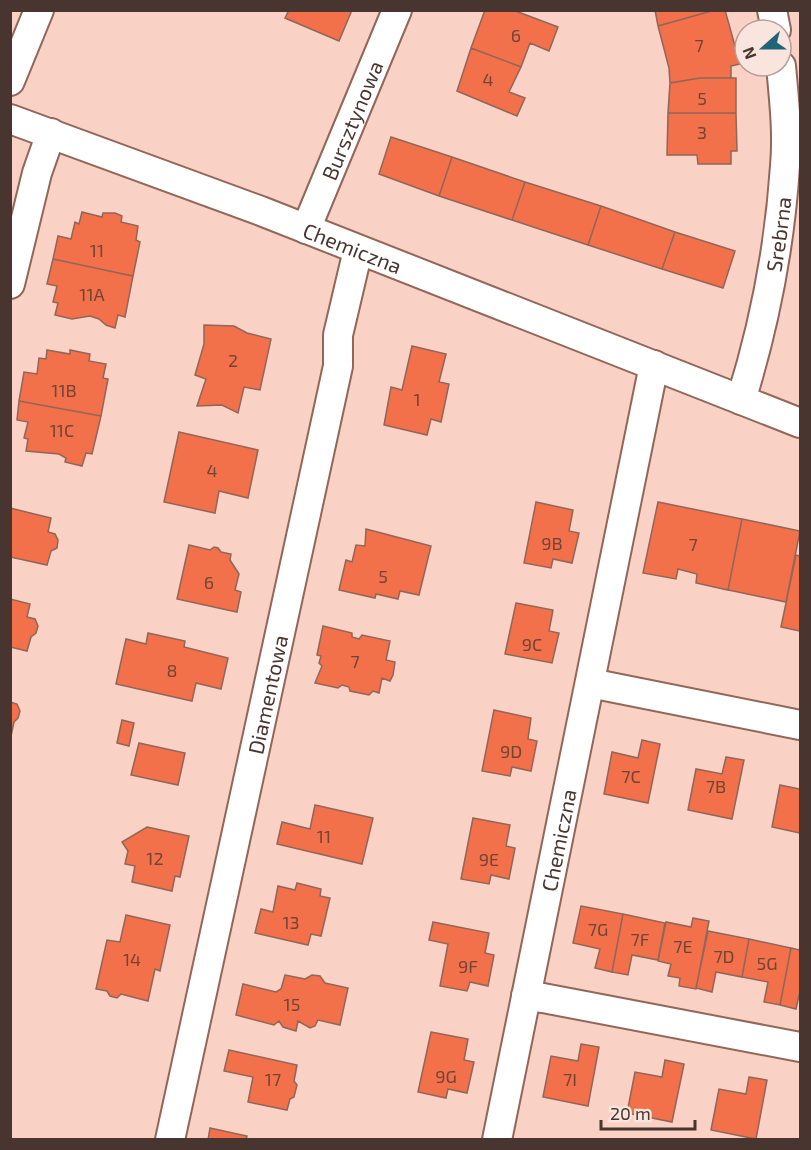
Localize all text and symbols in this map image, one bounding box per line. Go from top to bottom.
north arrow [733,18,793,78]
house number: 6 [511,24,521,46]
house number: 7 [694,34,704,56]
text: N [738,45,759,62]
street label: Bursztynowa [315,57,387,183]
house number: 4 [482,68,494,90]
house number: 5 [697,87,707,109]
house number: 3 [697,121,707,143]
street label: Srebrna [760,195,795,274]
street label: Chemiczna [300,216,406,278]
house number: 11 [90,239,104,261]
house number: 11A [79,283,106,305]
house number: 2 [228,349,238,371]
house number: 11B [51,379,77,401]
house number: 1 [413,388,421,410]
house number: 11C [50,419,74,441]
house number: 4 [206,459,218,481]
house number: 9B [541,532,563,554]
house number: 7 [688,533,698,555]
house number: 5 [378,565,388,587]
house number: 6 [204,571,214,593]
street label: Diamentowa [242,632,292,756]
house number: 9C [522,633,542,655]
house number: 7 [350,650,360,672]
house number: 8 [167,659,177,681]
house number: 9D [500,740,522,762]
house number: 7C [621,765,641,787]
house number: 7B [706,775,726,797]
street label: Chemiczna [535,787,580,893]
house number: 11 [317,825,331,847]
house number: 12 [146,847,164,869]
house number: 9E [479,848,499,870]
house number: 13 [282,911,300,933]
house number: 7G [588,918,608,940]
house number: 7F [631,928,650,950]
house number: 7E [673,935,693,957]
house number: 7D [713,945,735,967]
house number: 14 [123,948,141,970]
house number: 5G [757,952,777,974]
house number: 9F [458,955,478,977]
house number: 15 [284,993,300,1015]
house number: 9G [435,1065,457,1087]
house number: 17 [265,1068,281,1090]
house number: 7I [563,1068,577,1090]
scale bar [601,1093,696,1131]
text: 20 m [610,1102,651,1124]

